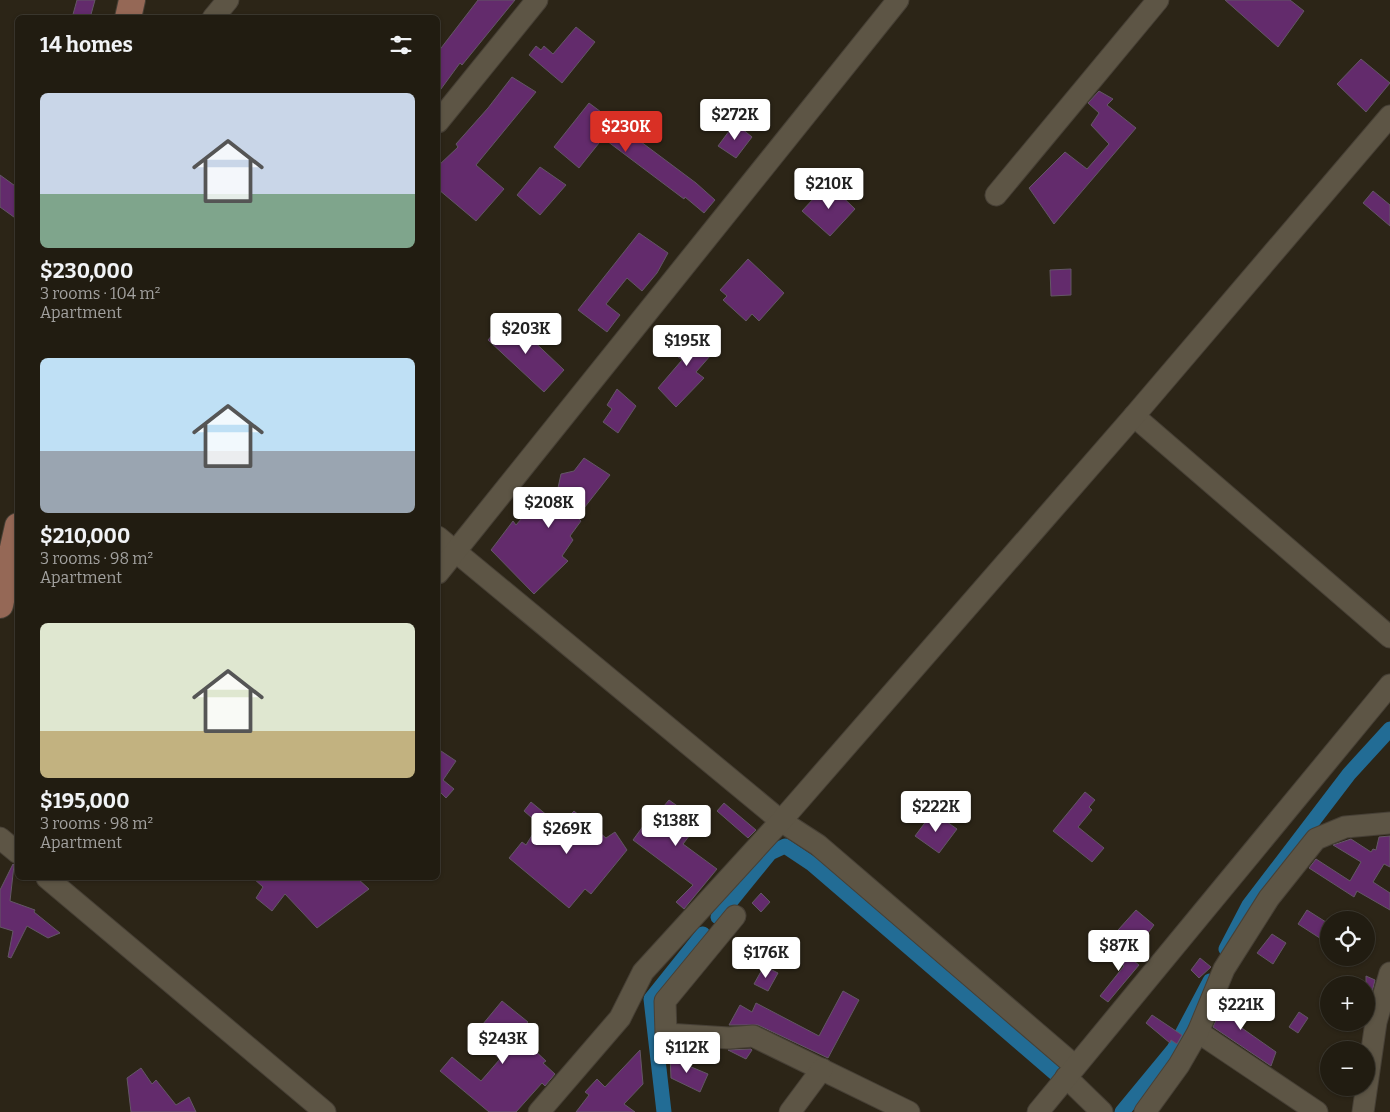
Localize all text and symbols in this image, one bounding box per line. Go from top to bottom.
icon: filters [387,31,415,59]
text: 14 homes [40,32,133,58]
pin: $272K [700,98,770,141]
text: $272K [711,105,759,124]
pin: $230K [591,110,661,153]
text: $230K [601,117,651,136]
icon: home [183,126,273,216]
pin: $210K [794,168,864,210]
text: $210K [805,174,853,193]
text: $230,000 [40,258,133,284]
text: 3 rooms · 104 m² [40,284,160,303]
text: Apartment [40,303,122,322]
pin: $203K [491,312,561,355]
text: $203K [501,319,551,338]
pin: $195K [652,324,722,367]
text: $195K [664,331,710,350]
icon: home [183,391,273,481]
pin: $208K [514,486,584,529]
text: $208K [524,493,574,512]
text: $210,000 [40,523,130,549]
text: 3 rooms · 98 m² [40,549,153,568]
text: Apartment [40,568,122,587]
icon: home [183,656,273,746]
text: $195,000 [40,788,130,814]
pin: $222K [901,790,971,833]
text: $222K [912,797,960,816]
pin: $138K [641,804,711,847]
text: $138K [653,811,699,830]
pin: $269K [532,812,602,855]
text: 3 rooms · 98 m² [40,814,153,833]
text: $269K [542,819,592,838]
text: Apartment [40,833,122,852]
map controls [1320,911,1375,1096]
button: locate [1320,911,1375,966]
pin: $87K [1089,930,1149,972]
pin: $176K [731,936,801,979]
text: $87K [1099,936,1139,955]
text: $176K [743,943,789,962]
button: + [1320,976,1375,1031]
pin: $221K [1206,988,1276,1031]
text: $221K [1218,995,1264,1014]
pin: $243K [468,1022,538,1065]
text: $243K [479,1029,527,1048]
pin: $112K [652,1032,722,1074]
text: $112K [665,1038,709,1057]
button: − [1320,1041,1375,1096]

